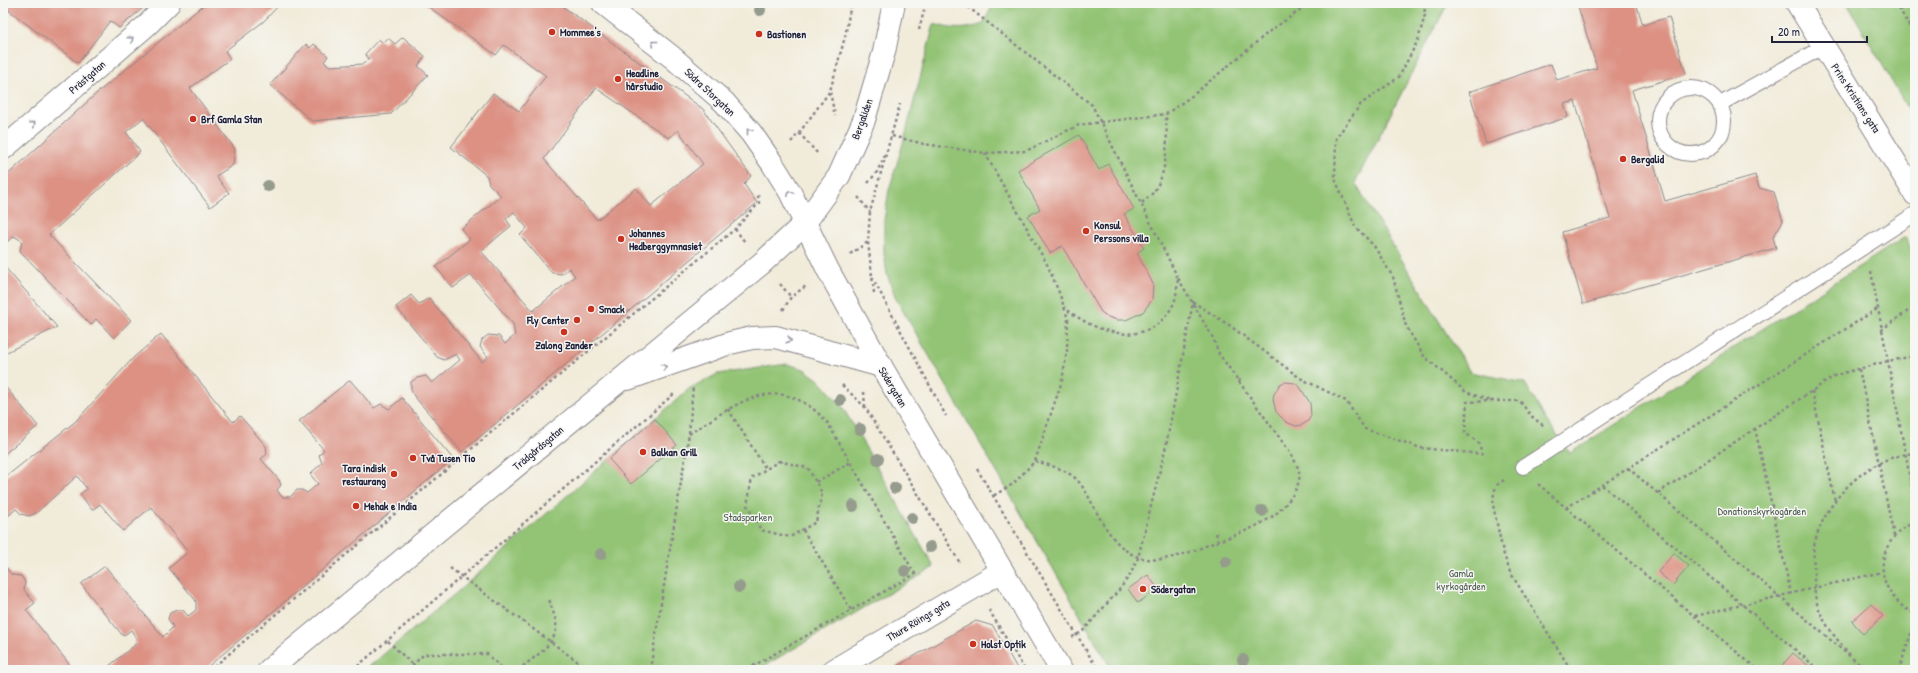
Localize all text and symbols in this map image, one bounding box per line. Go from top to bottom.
scale bar [1772,18,1867,44]
text: 20 m [1778,23,1800,40]
place label: Mommee's [560,25,601,39]
marker: Mommee's [547,27,557,37]
place label: Bastionen [767,27,806,41]
marker: Bastionen [754,29,764,39]
one-way arrow [126,36,134,43]
one-way arrow [652,41,659,48]
street label: Prästgatan [66,57,108,97]
street label: Prins Kristians gata [1828,61,1884,136]
street label: Södra Storgatan [682,65,738,119]
place label: Headline hårstudio [626,66,663,93]
marker: Headline hårstudio [613,74,623,84]
street label: Bergaliden [848,97,876,141]
place label: Brf Gamla Stan [201,112,262,126]
marker: Brf Gamla Stan [188,114,198,124]
one-way arrow [28,121,35,128]
one-way arrow [746,129,753,136]
place label: Bergalid [1631,152,1665,167]
marker: Bergalid [1618,154,1628,164]
one-way arrow [787,190,794,197]
place label: Konsul Perssons villa [1094,218,1149,245]
place label: Johannes Hedberggymnasiet [629,226,703,254]
marker: Konsul Perssons villa [1081,226,1091,236]
marker: Johannes Hedberggymnasiet [616,234,626,244]
place label: Smack [599,302,625,316]
marker: Smack [586,304,596,314]
place label: Fly Center [526,313,570,328]
marker: Fly Center [572,315,582,325]
marker: Zalong Zander [559,327,569,337]
one-way arrow [785,335,792,344]
place label: Zalong Zander [535,338,593,353]
one-way arrow [660,363,667,372]
street label: Södergatan [875,364,911,410]
street label: Trädgårdsgatan [510,423,566,473]
place label: Balkan Grill [651,445,698,459]
marker: Balkan Grill [638,447,648,457]
place label: Två Tusen Tio [420,451,476,465]
marker: Två Tusen Tio [408,453,418,463]
place label: Tara indisk restaurang [341,461,386,489]
marker: Tara indisk restaurang [389,469,399,479]
place label: Mehak e India [364,499,417,513]
marker: Mehak e India [351,501,361,511]
park label: Donationskyrkogården [1718,504,1806,518]
park label: Stadsparken [724,510,772,524]
park label: Gamla kyrkogården [1436,566,1486,593]
place label: Södergatan [1151,582,1196,597]
marker: Södergatan [1138,584,1148,594]
street label: Thure Röings gata [884,595,953,644]
place label: Holst Optik [981,637,1026,652]
marker: Holst Optik [968,639,978,649]

